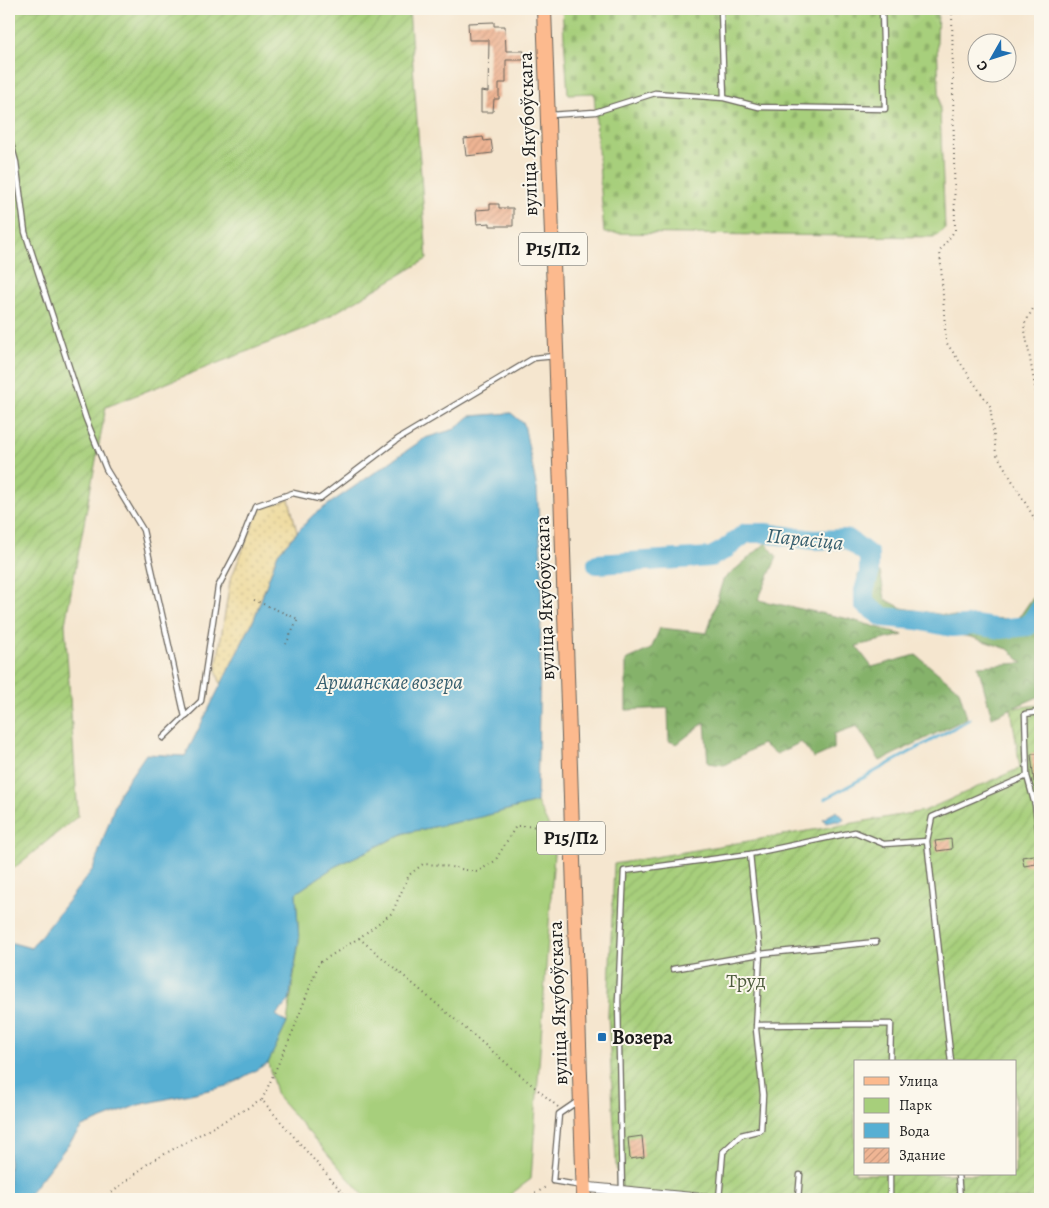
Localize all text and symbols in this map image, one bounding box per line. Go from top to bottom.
north arrow [966,32,1016,82]
street label: вуліца Якубоўскага [512,51,544,217]
text: С [972,56,992,75]
road number: Р15/П2 [519,232,587,266]
street label: вуліца Якубоўскага [529,515,561,681]
water label: Парасіца [765,521,845,557]
water label: Аршанскае возера [316,668,463,696]
road number: Р15/П2 [537,821,605,854]
street label: вуліца Якубоўскага [542,920,574,1086]
park label: Труд [726,967,766,994]
place label: Возера [612,1024,673,1051]
marker: Возера [596,1031,608,1043]
legend [854,1060,1016,1176]
text: Улица [899,1071,938,1091]
text: Парк [899,1095,932,1115]
text: Вода [899,1121,930,1141]
text: Здание [899,1145,946,1165]

